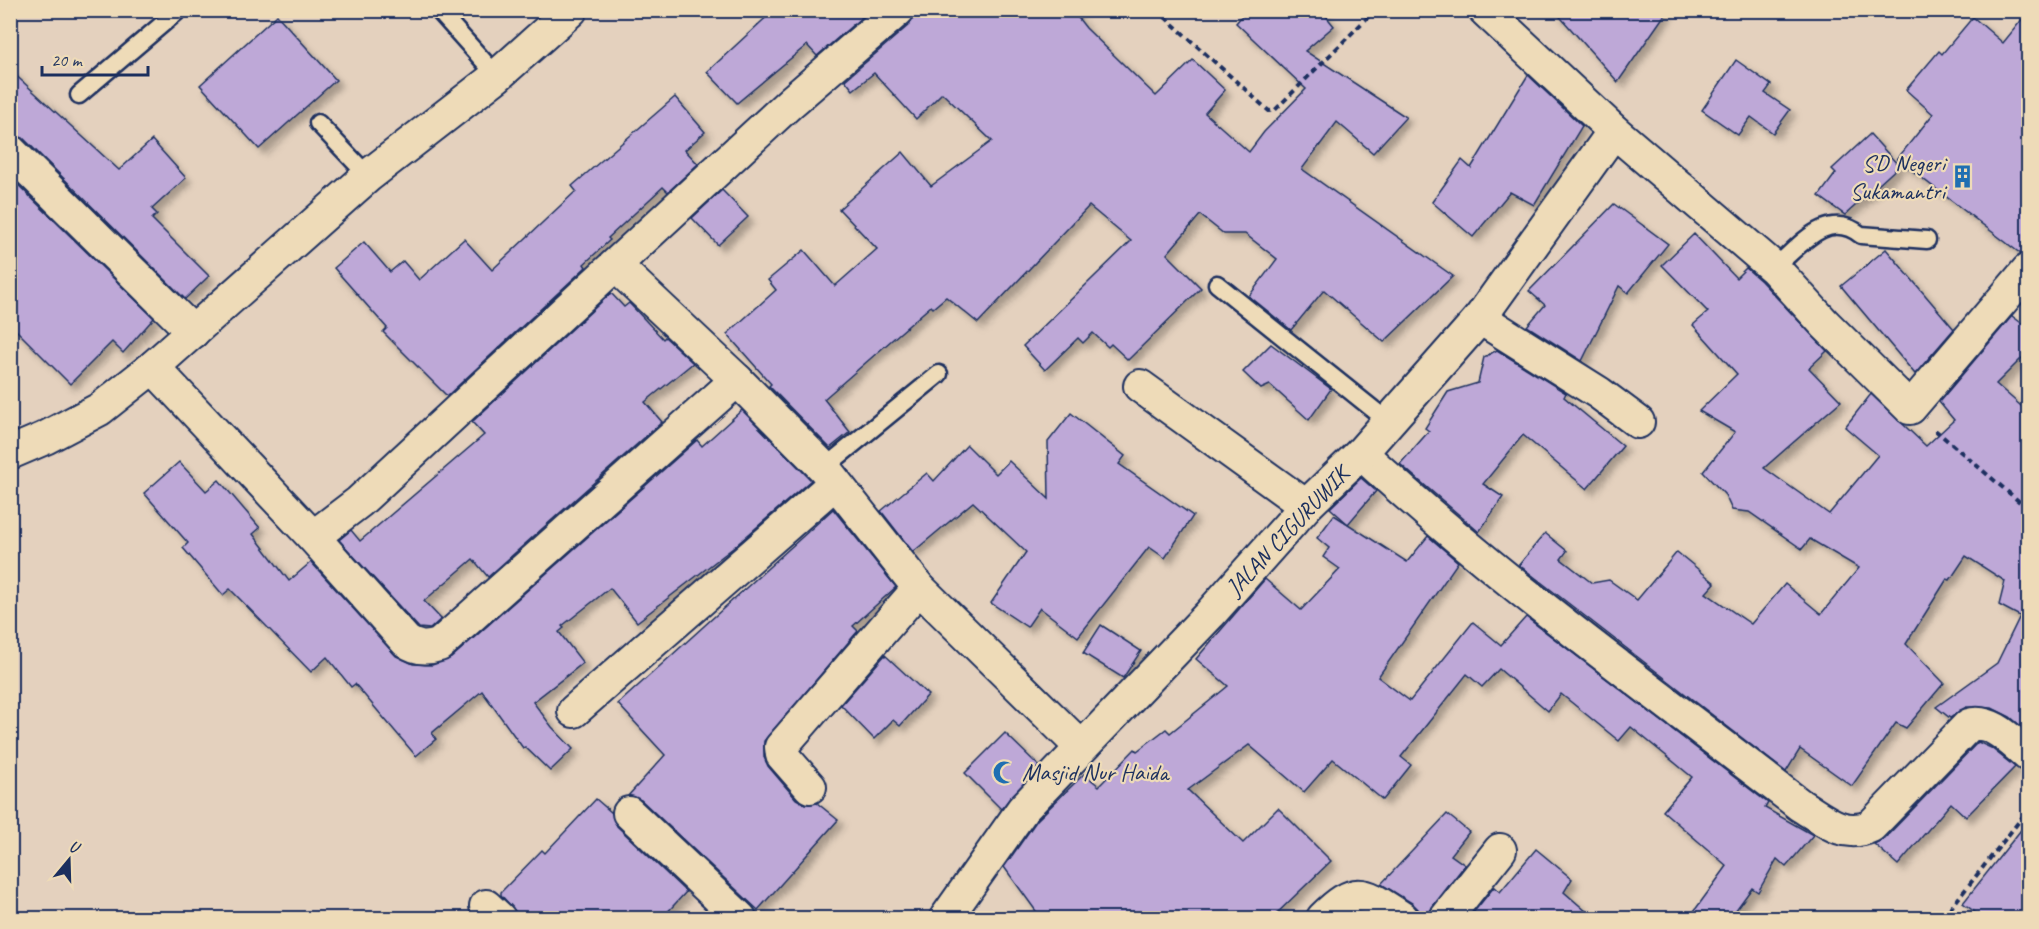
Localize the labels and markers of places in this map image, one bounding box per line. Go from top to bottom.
place label: SD Negeri Sukamantri [1850,148,1949,206]
building icon: SD Negeri Sukamantri [1950,164,1976,190]
place label: Masjid Nur Haida [1022,757,1170,787]
mosque icon: Masjid Nur Haida [991,759,1017,785]

